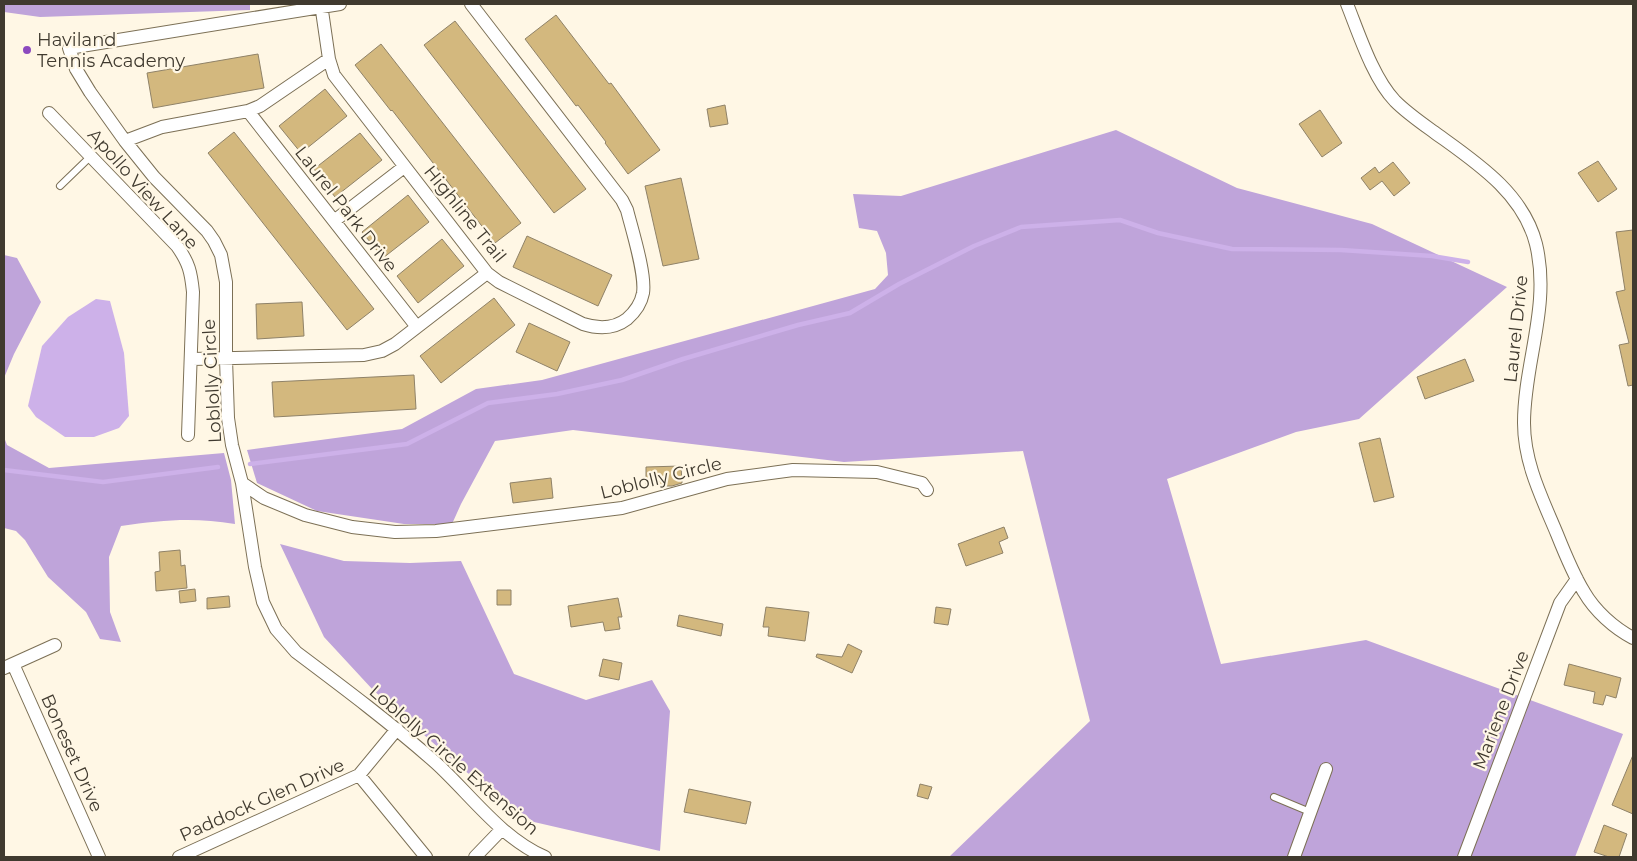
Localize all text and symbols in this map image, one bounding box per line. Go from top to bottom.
place label: Haviland Tennis Academy [37,29,185,72]
marker: Haviland Tennis Academy [21,44,33,56]
street label: Apollo View Lane [83,124,203,254]
street label: Laurel Park Drive [290,142,402,276]
street label: Highline Trail [419,161,511,267]
street label: Laurel Drive [1499,274,1533,384]
street label: Loblolly Circle [198,318,226,444]
street label: Loblolly Circle [598,452,724,504]
street label: Mariene Drive [1468,647,1534,773]
street label: Loblolly Circle Extension [365,680,543,840]
street label: Boneset Drive [36,691,108,815]
street label: Paddock Glen Drive [176,754,348,846]

